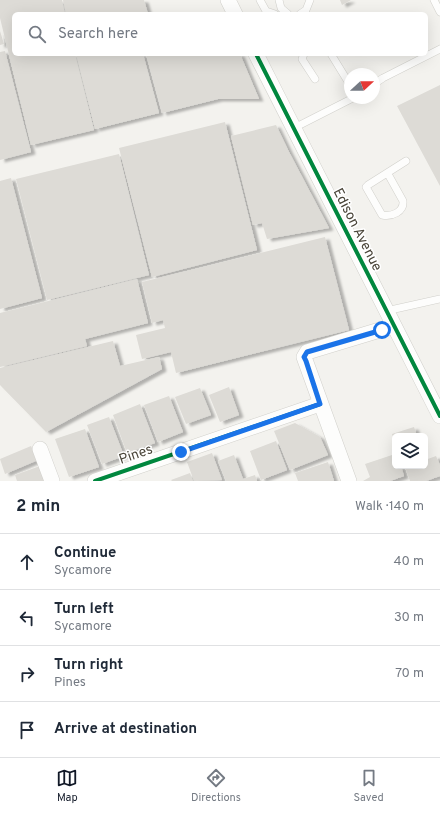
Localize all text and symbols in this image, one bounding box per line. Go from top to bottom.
search box [12,12,428,56]
icon: search [26,23,48,45]
text: Search here [58,25,138,44]
north arrow [344,68,380,104]
street label: Edison Avenue [329,186,385,274]
route start [373,321,391,339]
map controls [392,433,428,469]
button: layers [392,433,428,469]
street label: Pines [117,441,155,469]
route end [172,443,190,461]
text: 2 min [16,496,60,518]
text: Walk · 140 m [355,499,424,515]
text: Continue [54,544,116,563]
icon: ahead [16,551,38,573]
text: 40 m [394,554,424,570]
text: Sycamore [54,563,112,579]
text: Turn left [54,600,114,619]
icon: left [16,607,38,629]
text: 30 m [394,610,424,626]
text: Sycamore [54,619,112,635]
text: Turn right [54,656,123,675]
icon: right [16,663,38,685]
text: 70 m [395,666,424,682]
text: Pines [54,675,86,691]
icon: arrive [16,719,38,741]
text: Arrive at destination [54,720,197,739]
tab: Map [56,767,78,805]
tab: Directions [191,767,241,805]
tab: Saved [353,767,384,805]

